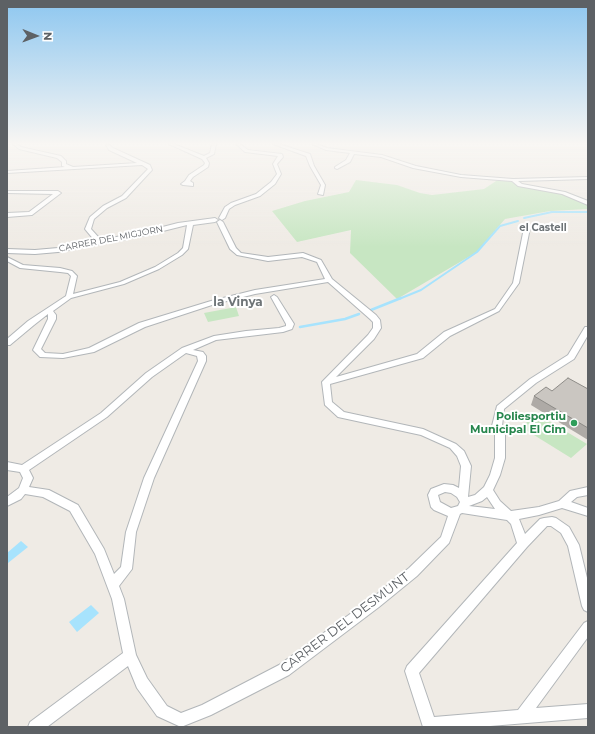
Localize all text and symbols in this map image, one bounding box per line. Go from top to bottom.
north arrow [16,16,56,56]
text: N [41,32,55,41]
district label: el Castell [519,222,567,234]
street label: CARRER DEL MIGJORN [58,224,164,254]
district label: la Vinya [213,295,263,309]
place label: Poliesportiu Municipal El Cim [470,410,566,436]
marker: Poliesportiu Municipal El Cim [569,418,579,428]
street label: CARRER DEL DESMUNT [278,569,412,677]

